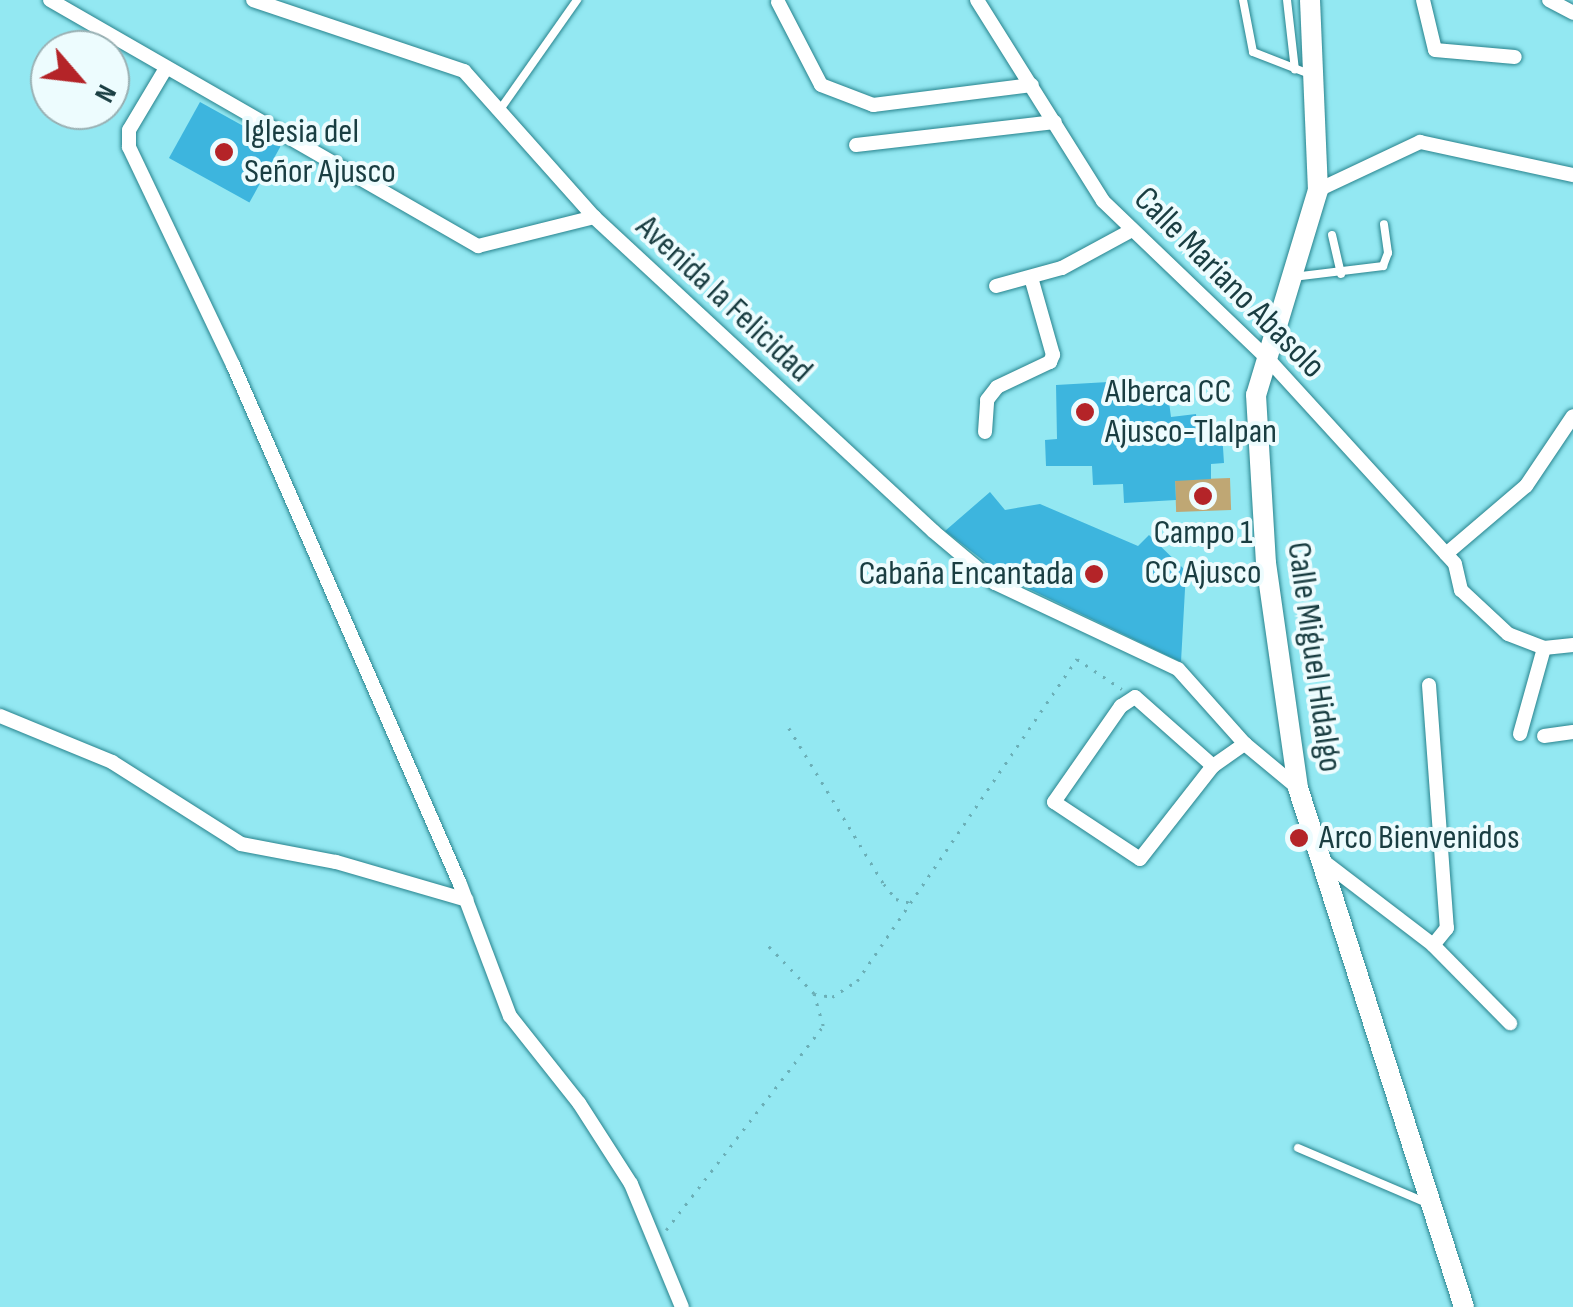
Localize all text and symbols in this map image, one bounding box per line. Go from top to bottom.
north arrow [30,30,130,130]
text: N [87,79,123,108]
place label: Iglesia del Señor Ajusco [244,111,396,193]
marker: Iglesia del Señor Ajusco [213,141,235,163]
street label: Calle Mariano Abasolo [1125,179,1333,387]
street label: Avenida la Felicidad [627,206,821,392]
place label: Alberca CC Ajusco-Tlalpan [1105,371,1277,453]
marker: Alberca CC Ajusco-Tlalpan [1074,401,1096,423]
marker: Campo 1 CC Ajusco [1192,485,1214,507]
place label: Campo 1 CC Ajusco [1145,512,1261,594]
street label: Calle Miguel Hidalgo [1277,539,1351,775]
place label: Cabaña Encantada [858,553,1074,595]
marker: Cabaña Encantada [1083,563,1105,585]
place label: Arco Bienvenidos [1319,817,1520,859]
marker: Arco Bienvenidos [1288,827,1310,849]

